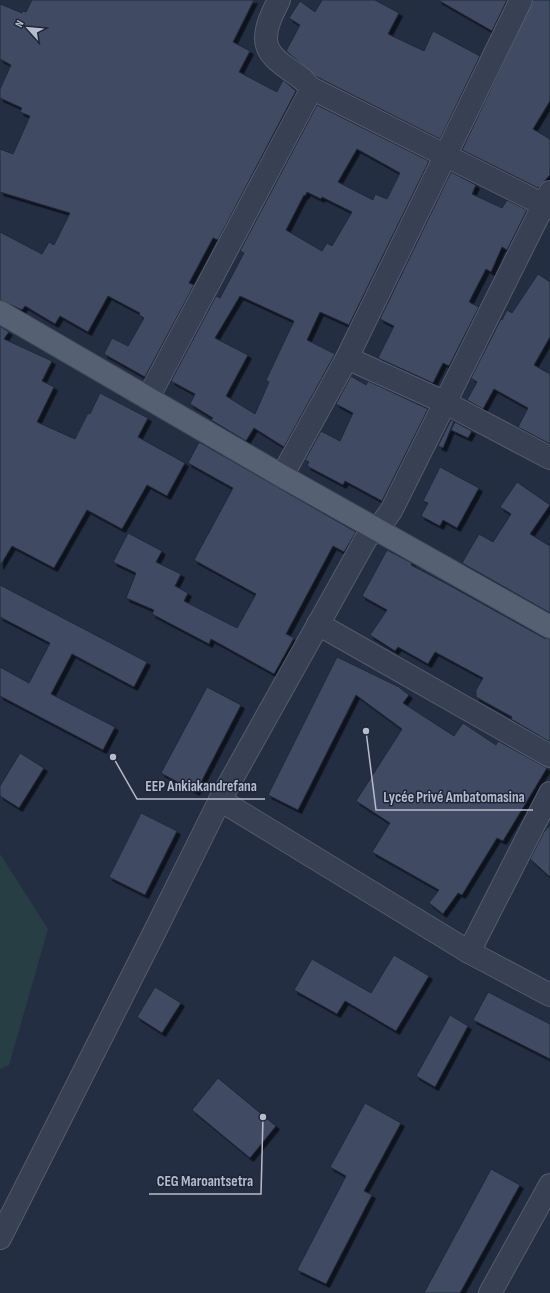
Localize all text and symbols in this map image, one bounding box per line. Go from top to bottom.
north arrow [8,8,48,48]
text: N [12,18,27,29]
callout: EEP Ankiakandrefana [137,772,265,799]
text: EEP Ankiakandrefana [145,777,257,796]
callout: Lycée Privé Ambatomasina [376,783,533,810]
text: Lycée Privé Ambatomasina [383,788,525,807]
callout: CEG Maroantsetra [149,1167,261,1194]
text: CEG Maroantsetra [157,1172,253,1191]

